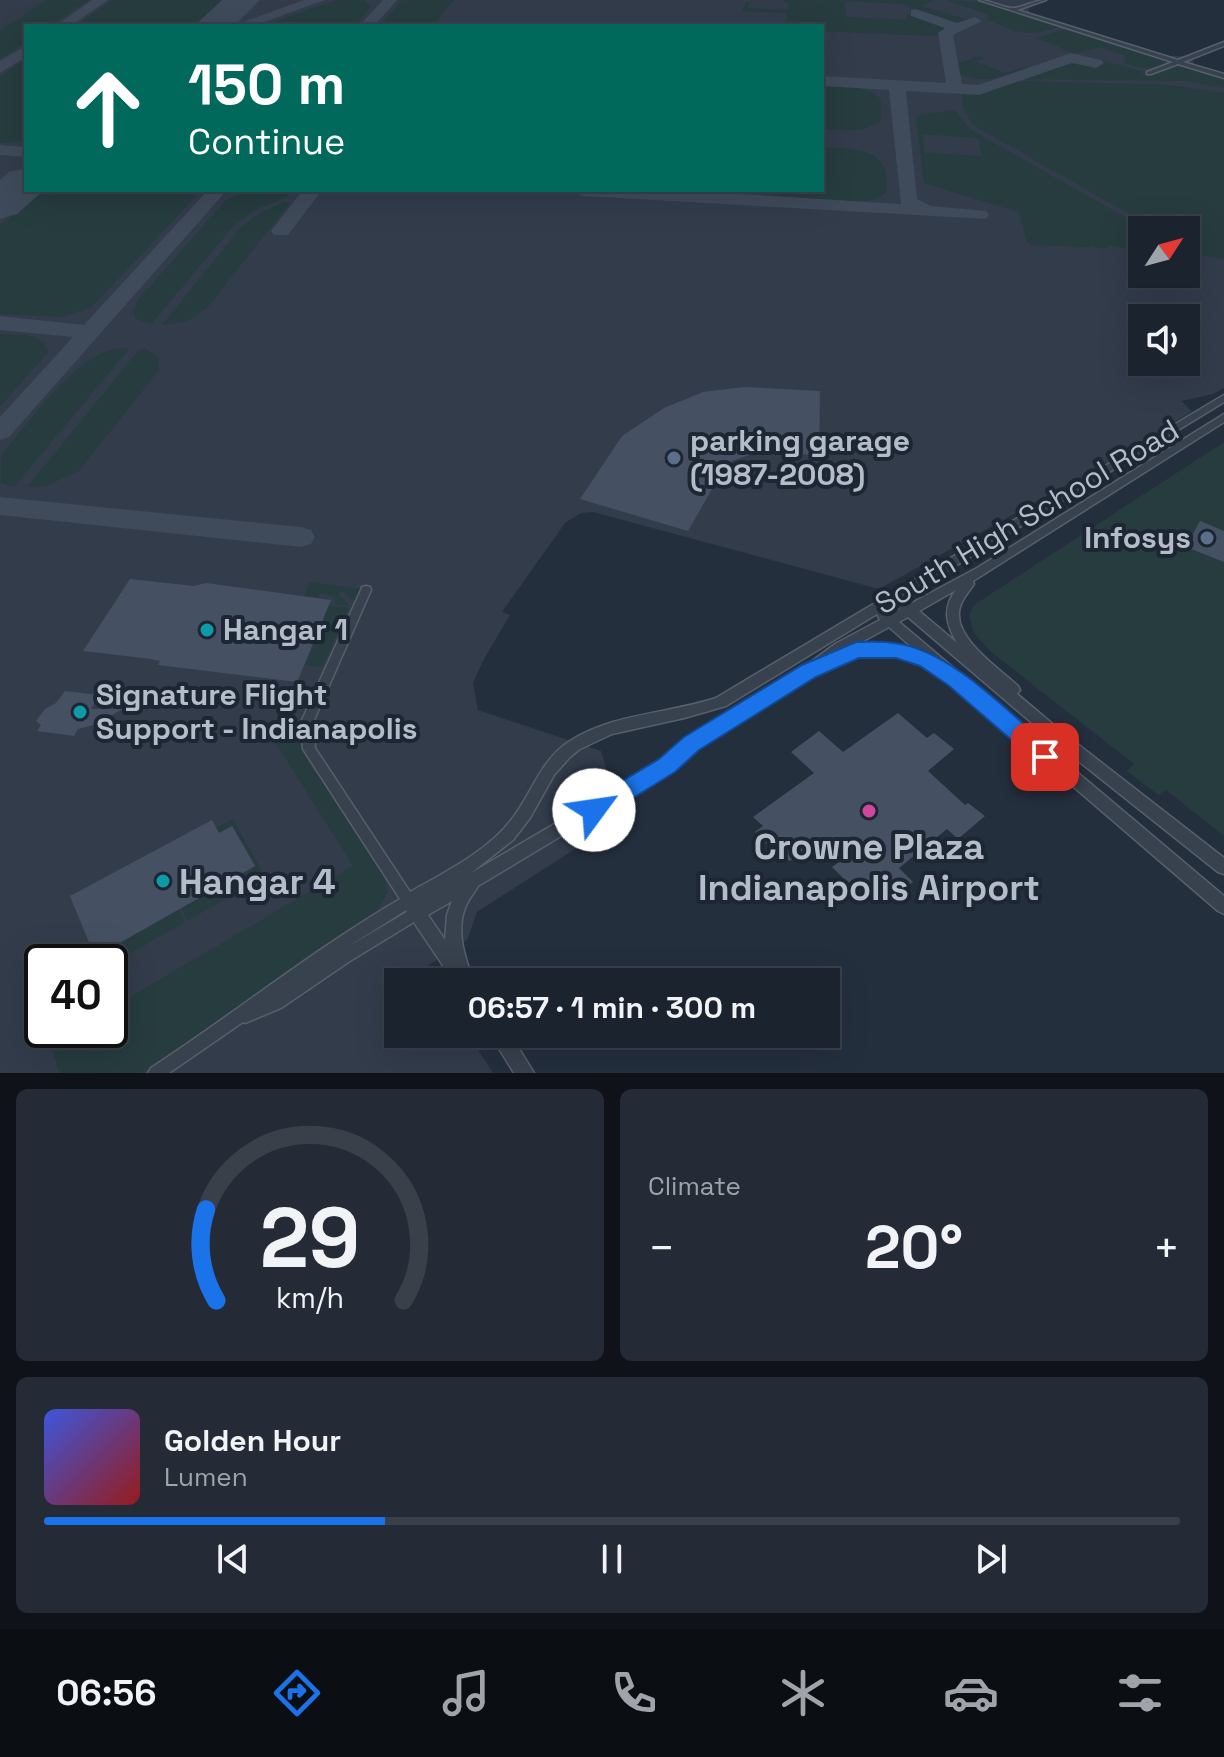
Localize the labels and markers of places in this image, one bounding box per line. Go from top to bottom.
place label: parking garage (1987-2008) [690,421,910,494]
marker: parking garage (1987-2008) [665,449,683,467]
place label: Infosys [1084,518,1191,557]
marker: Infosys [1198,529,1216,547]
place label: Hangar 1 [223,610,348,649]
marker: Hangar 1 [198,621,216,639]
place label: Signature Flight Support - Indianapolis [96,675,417,748]
marker: Signature Flight Support - Indianapolis [71,703,89,721]
pin [1011,723,1079,791]
marker: Crowne Plaza Indianapolis Airport [860,802,878,820]
place label: Crowne Plaza Indianapolis Airport [698,824,1040,911]
place label: Hangar 4 [179,859,336,905]
marker: Hangar 4 [154,872,172,890]

